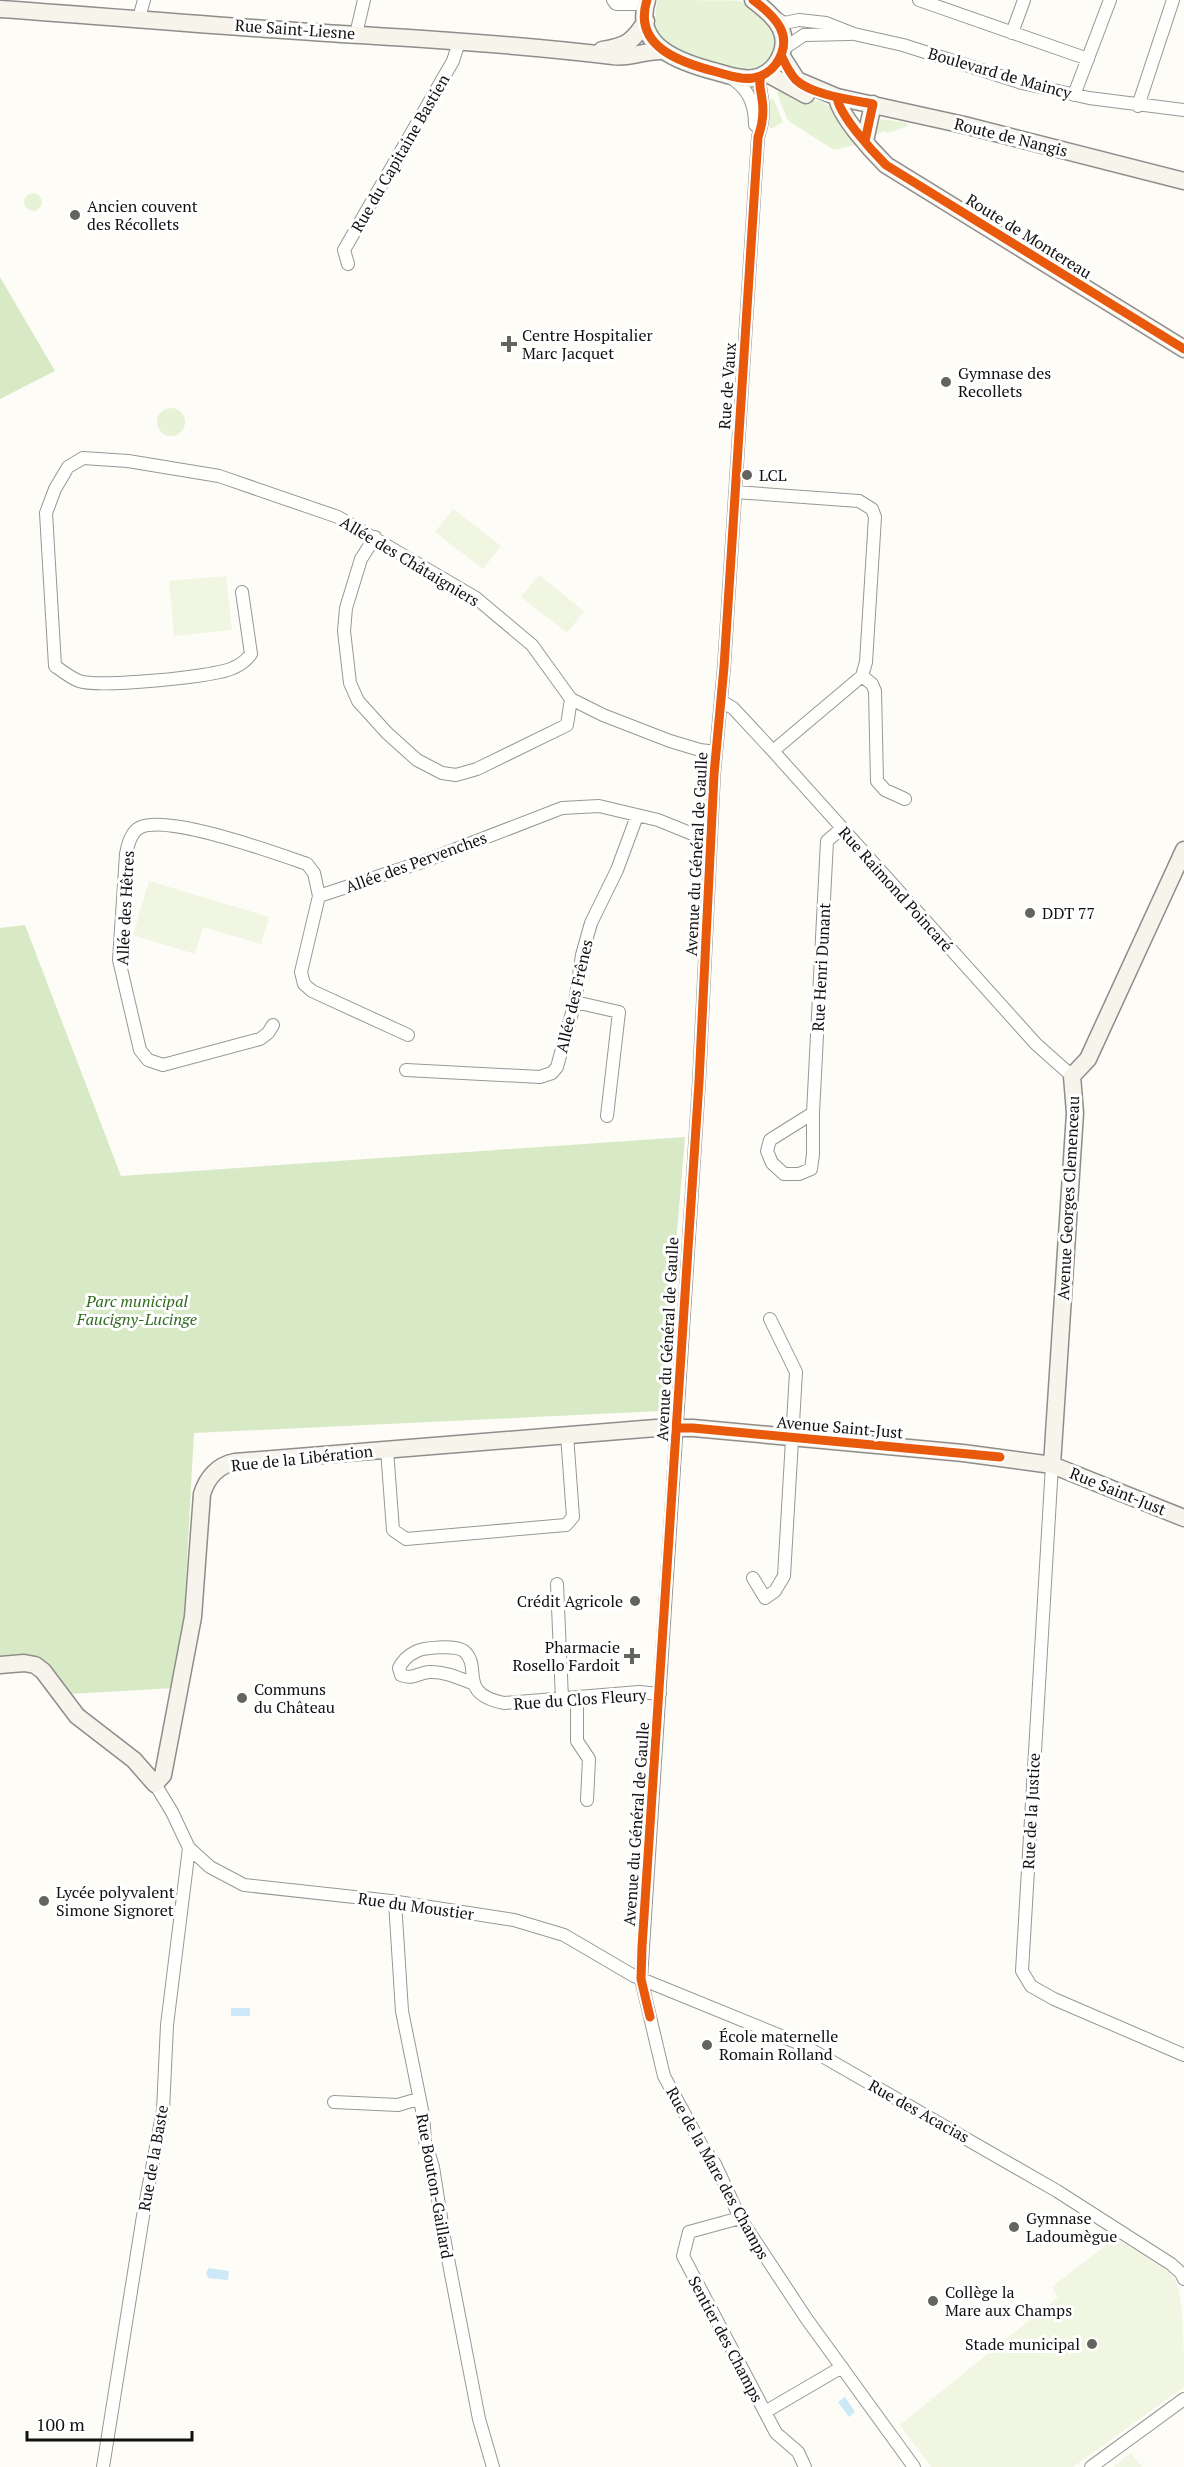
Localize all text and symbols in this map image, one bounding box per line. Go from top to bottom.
street label: Rue Saint-Liesne [234,14,356,44]
street label: Boulevard de Maincy [926,42,1075,104]
street label: Rue du Capitaine Bastien [346,70,455,236]
street label: Route de Nangis [952,112,1070,162]
street label: Route de Montereau [962,188,1096,284]
place label: Ancien couvent des Récollets [87,195,198,235]
marker: Ancien couvent des Récollets [68,208,82,222]
place label: Centre Hospitalier Marc Jacquet [522,324,653,364]
marker: Centre Hospitalier Marc Jacquet [500,335,518,353]
street label: Rue de Vaux [713,341,741,430]
place label: Gymnase des Recollets [958,362,1051,402]
marker: Gymnase des Recollets [939,375,953,389]
place label: LCL [759,464,787,486]
marker: LCL [740,468,754,482]
street label: Allée des Châtaigniers [336,511,484,611]
street label: Avenue du Général de Gaulle [680,751,712,957]
street label: Rue Raimond Poincaré [834,822,958,956]
street label: Allée des Pervenches [342,826,490,898]
street label: Allée des Hêtres [111,850,139,966]
street label: Rue Henri Dunant [807,902,835,1032]
place label: DDT 77 [1042,902,1095,924]
marker: DDT 77 [1023,906,1037,920]
street label: Allée des Frênes [550,937,598,1055]
street label: Avenue Georges Clemenceau [1052,1095,1084,1301]
street label: Avenue du Général de Gaulle [651,1236,683,1442]
park label: Parc municipal Faucigny-Lucinge [76,1290,197,1330]
street label: Avenue Saint-Just [776,1411,904,1443]
street label: Rue de la Libération [230,1440,375,1476]
street label: Rue Saint-Just [1067,1462,1169,1520]
place label: Crédit Agricole [517,1590,623,1612]
marker: Crédit Agricole [628,1594,642,1608]
place label: Pharmacie Rosello Fardoit [513,1636,620,1676]
marker: Pharmacie Rosello Fardoit [625,1649,639,1663]
place label: Communs du Château [254,1678,335,1718]
street label: Rue du Clos Fleury [513,1683,648,1715]
marker: Communs du Château [235,1691,249,1705]
street label: Avenue du Général de Gaulle [618,1721,654,1927]
street label: Rue de la Justice [1017,1752,1045,1870]
place label: Lycée polyvalent Simone Signoret [56,1881,175,1921]
street label: Rue du Moustier [357,1887,476,1925]
marker: Lycée polyvalent Simone Signoret [37,1894,51,1908]
place label: École maternelle Romain Rolland [719,2025,838,2065]
marker: École maternelle Romain Rolland [700,2038,714,2052]
street label: Rue des Acacias [865,2074,973,2148]
street label: Rue de la Mare des Champs [661,2083,775,2263]
street label: Rue de la Baste [133,2103,173,2213]
street label: Rue Bouton-Gaillard [411,2112,459,2260]
place label: Gymnase Ladoumègue [1026,2207,1117,2247]
marker: Gymnase Ladoumègue [1007,2220,1021,2234]
street label: Sentier des Champs [683,2272,769,2406]
place label: Collège la Mare aux Champs [945,2281,1072,2321]
marker: Collège la Mare aux Champs [926,2294,940,2308]
place label: Stade municipal [965,2333,1080,2355]
marker: Stade municipal [1085,2337,1099,2351]
scale bar [27,2404,192,2442]
text: 100 m [36,2412,85,2436]

